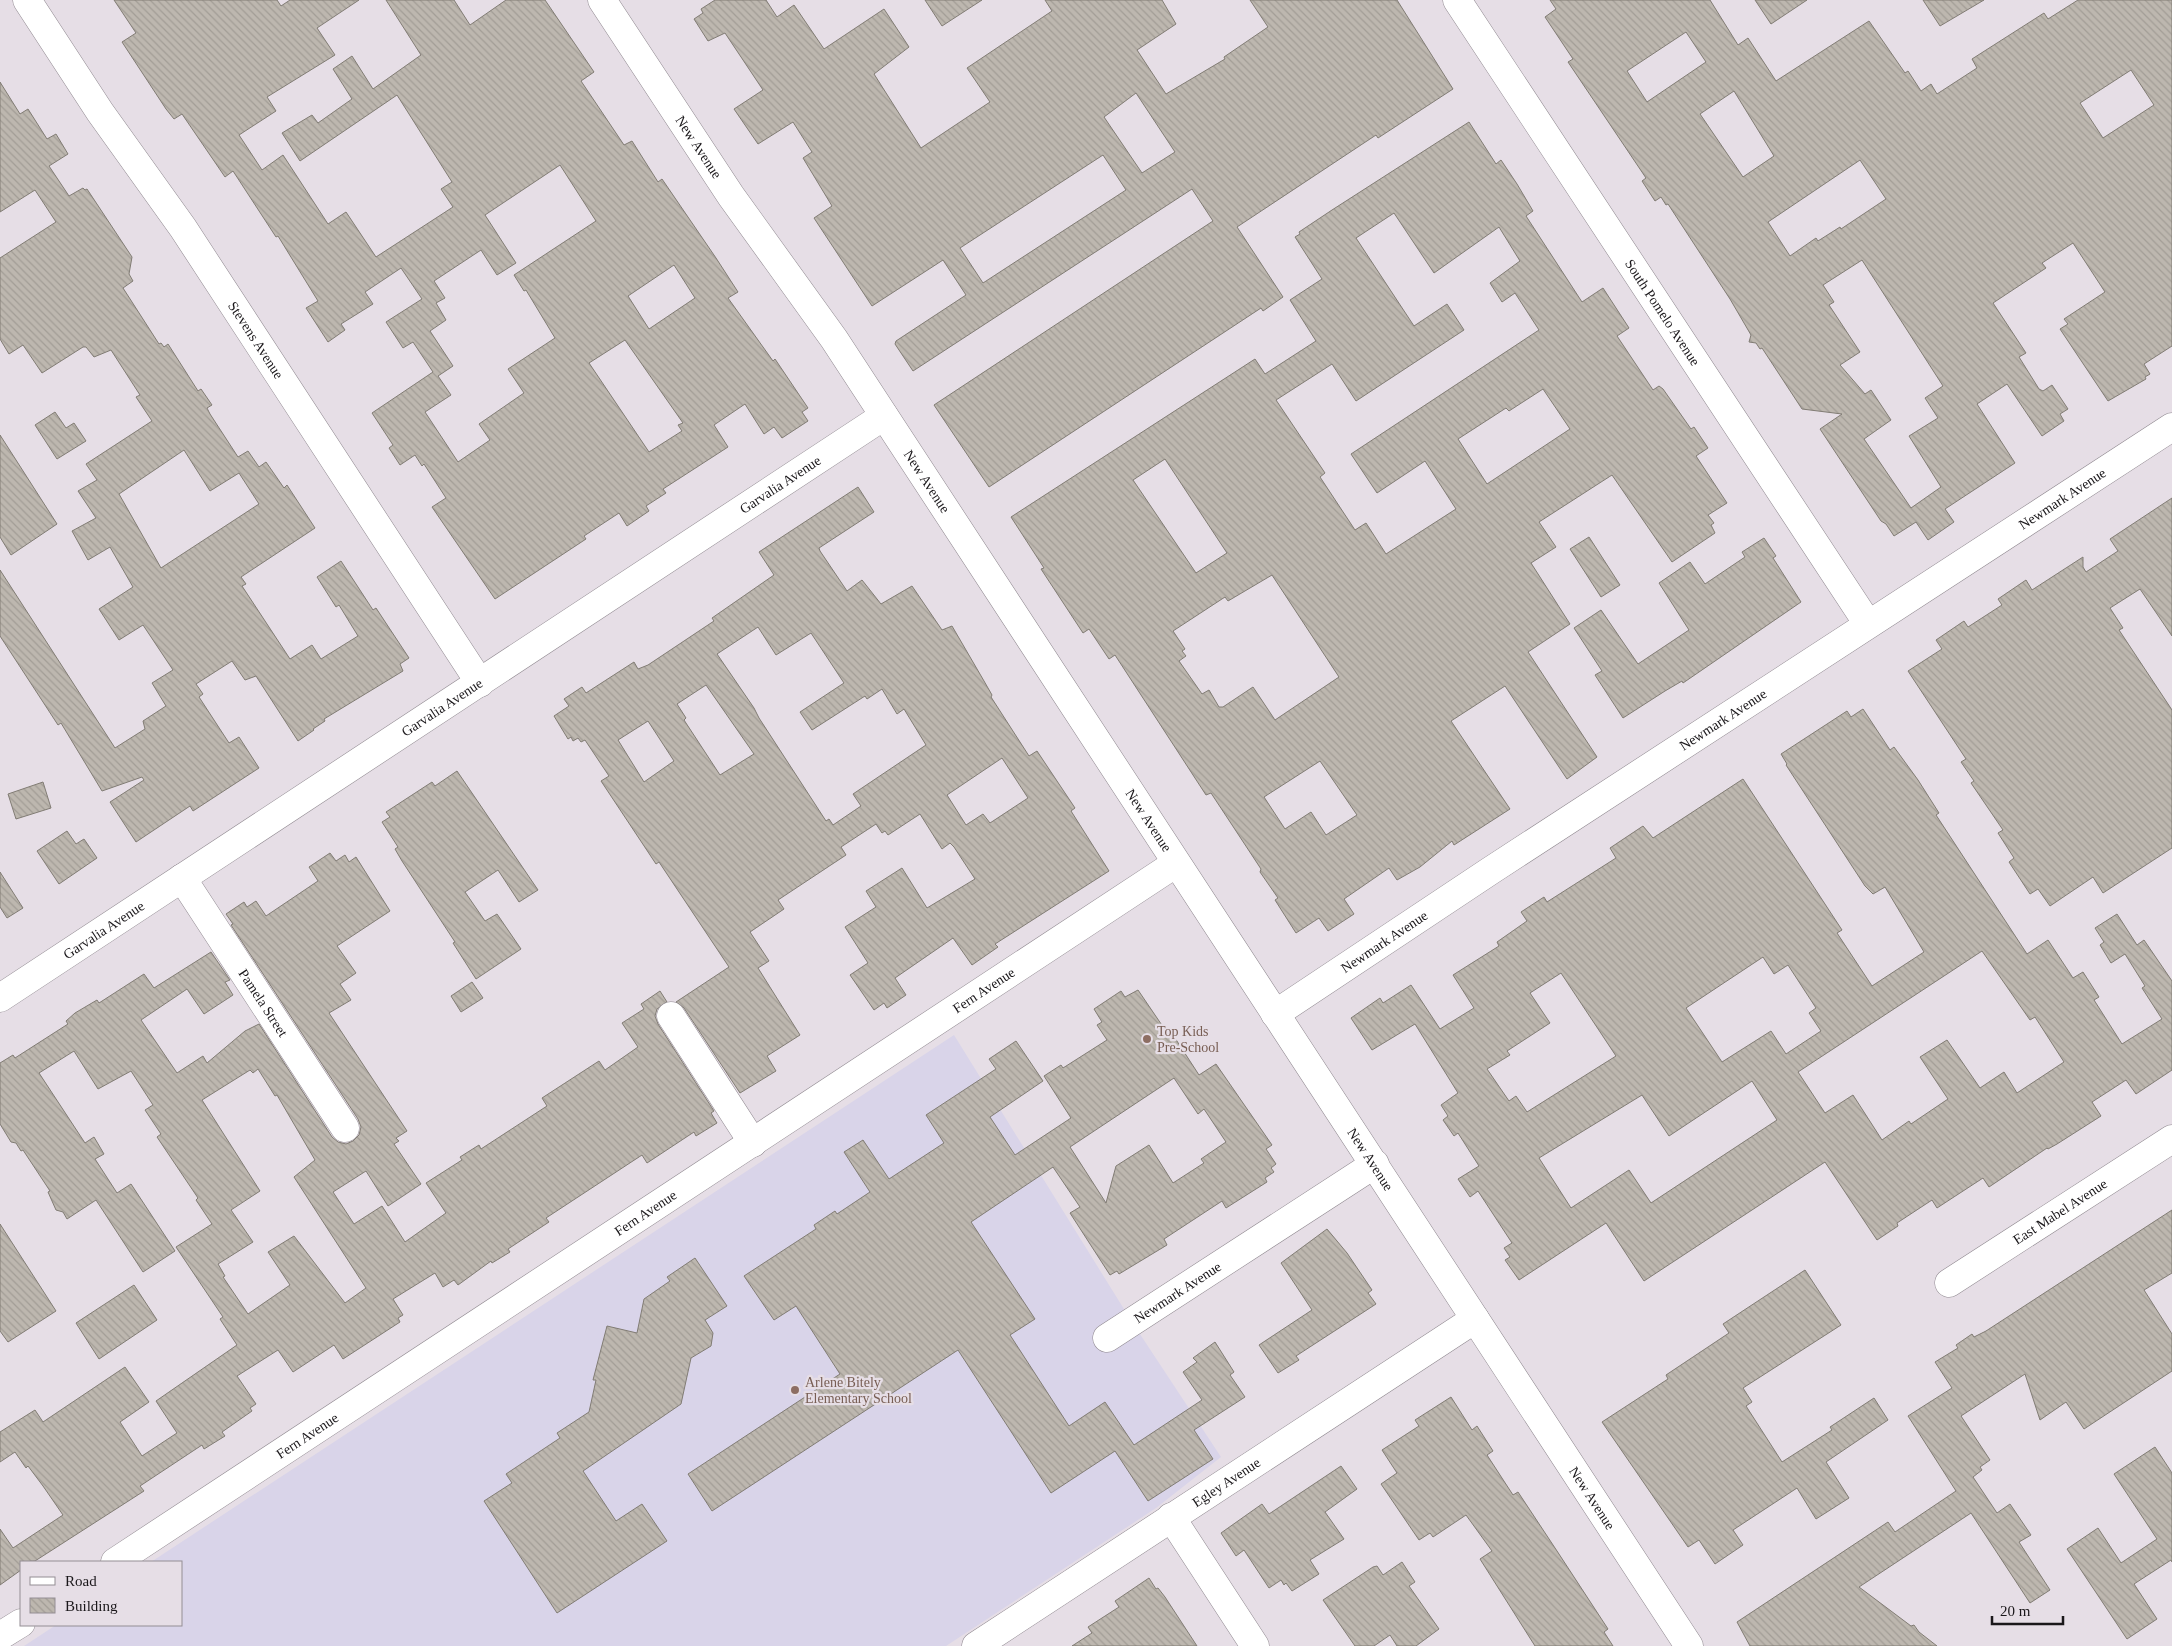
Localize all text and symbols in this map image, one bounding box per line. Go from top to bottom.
street label: New Avenue [672,113,724,181]
street label: South Pomelo Avenue [1622,257,1703,369]
street label: Stevens Avenue [225,299,286,382]
street label: New Avenue [901,448,953,516]
street label: Garvalia Avenue [737,453,824,517]
street label: Newmark Avenue [2016,465,2109,533]
street label: Garvalia Avenue [399,676,485,739]
street label: Newmark Avenue [1677,686,1769,754]
street label: New Avenue [1123,786,1174,855]
street label: Garvalia Avenue [61,898,147,962]
street label: Newmark Avenue [1338,908,1430,976]
street label: Fern Avenue [950,965,1018,1016]
street label: Pamela Street [236,967,290,1040]
place label: Top Kids Pre-School [1157,1024,1219,1055]
marker: Top Kids Pre-School [1141,1033,1153,1045]
street label: New Avenue [1344,1125,1396,1194]
street label: East Mabel Avenue [2010,1176,2110,1248]
street label: Fern Avenue [612,1187,679,1239]
street label: Newmark Avenue [1131,1259,1224,1326]
place label: Arlene Bitely Elementary School [805,1375,912,1406]
marker: Arlene Bitely Elementary School [789,1384,801,1396]
street label: Fern Avenue [274,1410,341,1462]
street label: Egley Avenue [1190,1455,1263,1510]
street label: New Avenue [1566,1464,1618,1533]
legend [20,1561,182,1626]
text: Road [65,1573,97,1589]
scale bar [1992,1594,2063,1626]
text: Building [65,1598,118,1614]
text: 20 m [2000,1603,2031,1619]

